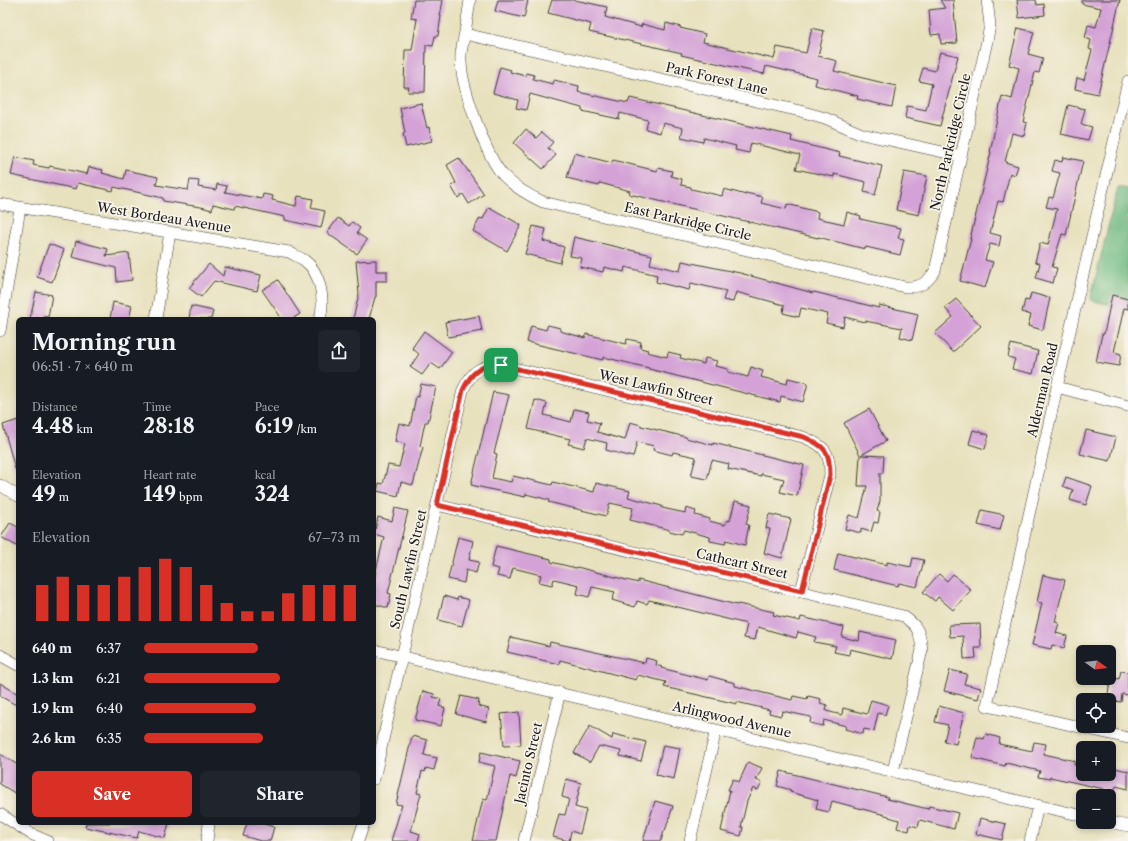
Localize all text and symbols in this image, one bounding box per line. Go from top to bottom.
street label: Park Forest Lane [664,58,770,98]
street label: North Parkridge Circle [926,72,974,212]
street label: West Bordeau Avenue [95,198,232,236]
street label: East Parkridge Circle [623,199,753,243]
text: Morning run [32,329,176,356]
button: share [318,330,360,372]
street label: Alderman Road [1023,341,1061,440]
pin [484,348,518,382]
icon: arrive [490,354,512,376]
text: 06:51 · 7 × 640 m [32,358,133,374]
street label: West Lawfin Street [596,366,715,408]
text: Distance [32,400,78,414]
text: Time [143,400,171,414]
text: Pace [255,400,280,414]
text: 4.48 [32,414,74,438]
text: 28:18 [143,414,195,438]
text: 6:19 [255,414,293,438]
text: km [74,422,93,436]
text: /km [293,422,317,436]
text: Elevation [32,468,81,482]
text: Heart rate [143,468,196,482]
text: kcal [255,468,275,482]
text: 49 [32,482,56,506]
text: 149 [143,482,176,506]
text: 324 [255,482,290,506]
text: m [56,490,69,504]
text: bpm [176,490,203,504]
street label: South Lawfin Street [386,507,430,630]
text: Elevation [32,529,90,545]
text: 67–73 m [308,529,360,545]
street label: Cathcart Street [695,545,790,581]
text: 640 m [32,640,72,656]
text: 6:37 [96,640,121,656]
north arrow [1076,645,1116,685]
map controls [1076,645,1116,829]
text: 1.3 km [32,670,74,686]
text: 6:21 [96,670,120,686]
button: locate [1076,693,1116,733]
street label: Arlingwood Avenue [670,697,793,740]
text: 1.9 km [32,700,74,716]
text: 6:40 [96,700,123,716]
street label: Jacinto Street [510,720,545,807]
text: 2.6 km [32,730,76,746]
text: 6:35 [96,730,121,746]
button: + [1076,741,1116,781]
button: Save [32,771,192,817]
button: Share [200,771,360,817]
button: − [1076,789,1116,829]

